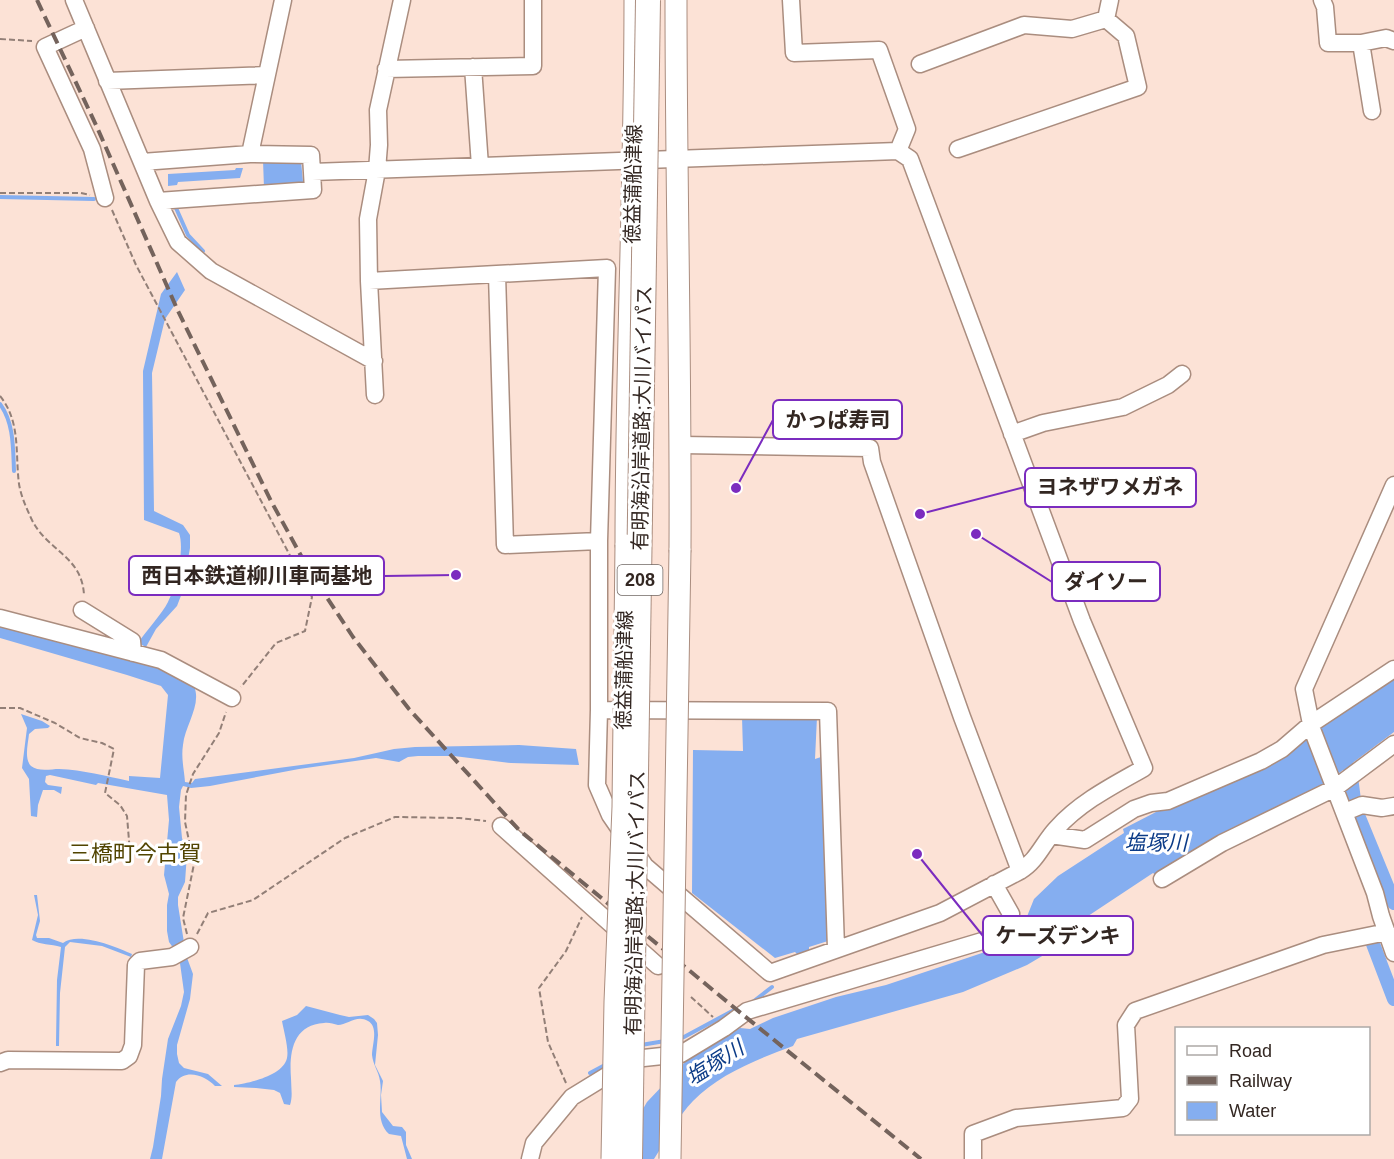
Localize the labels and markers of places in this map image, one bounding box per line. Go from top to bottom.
callout: かっぱ寿司 [773,400,902,439]
callout: ヨネザワメガネ [1025,468,1196,507]
callout: 西日本鉄道柳川車両基地 [129,556,384,595]
callout: ダイソー [1052,562,1160,601]
callout: ケーズデンキ [983,916,1133,955]

